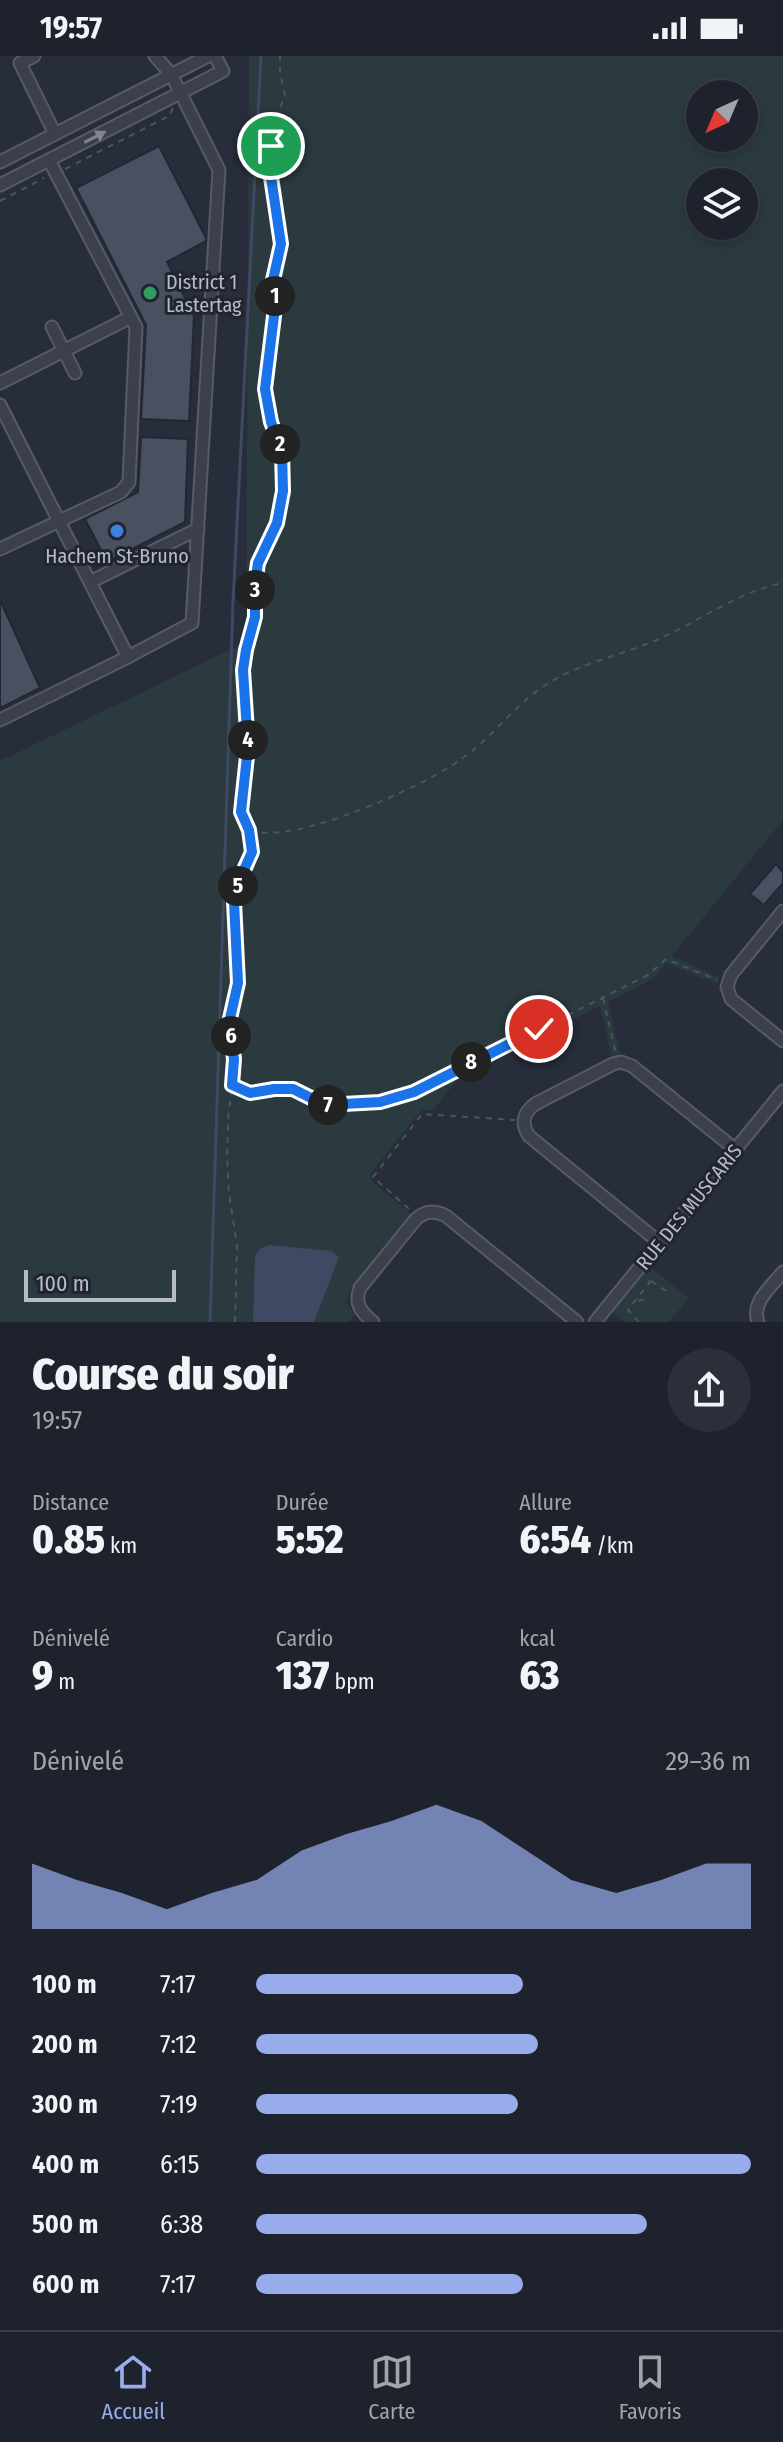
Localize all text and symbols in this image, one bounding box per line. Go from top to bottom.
text: 19:57 [40,10,102,46]
north arrow [686,80,758,152]
map controls [686,80,758,240]
pin [237,112,305,180]
icon: arrive [249,124,293,168]
one-way arrow [83,130,106,143]
button: layers [686,168,758,240]
place label: District 1 Lastertag [166,270,242,317]
pin: 1 [255,276,295,316]
text: 1 [270,282,280,309]
marker: District 1 Lastertag [141,284,159,302]
pin: 2 [260,424,300,464]
text: 2 [275,430,285,457]
marker: Hachem St-Bruno [108,522,126,540]
place label: Hachem St-Bruno [45,544,189,568]
pin: 3 [235,570,275,610]
text: 3 [250,576,260,603]
pin: 4 [228,720,268,760]
text: 4 [242,726,254,753]
pin: 5 [218,866,258,906]
text: 5 [233,872,243,899]
pin [505,995,573,1063]
icon: check [517,1007,561,1051]
pin: 6 [211,1016,251,1056]
text: 6 [225,1022,237,1049]
pin: 8 [451,1042,491,1082]
text: 8 [465,1048,477,1075]
pin: 7 [308,1085,348,1125]
text: 7 [323,1091,333,1118]
street label: RUE DES MUSCARIS [631,1139,747,1275]
scale bar [24,1266,176,1302]
text: 100 m [36,1270,90,1297]
text: Course du soir [32,1348,294,1401]
button: share [667,1348,751,1432]
text: 19:57 [32,1405,82,1436]
text: Distance [32,1489,109,1516]
text: Durée [276,1489,329,1516]
text: Allure [519,1489,572,1516]
text: 0.85 [32,1516,105,1564]
text: 5:52 [276,1516,344,1564]
text: 6:54 [519,1516,591,1564]
text: km [105,1532,137,1559]
text: /km [591,1532,634,1559]
text: Dénivelé [32,1625,110,1652]
text: Cardio [276,1625,333,1652]
text: kcal [519,1625,555,1652]
text: 9 [32,1652,53,1700]
text: 137 [276,1652,329,1700]
text: 63 [519,1652,560,1700]
text: m [53,1668,75,1695]
text: bpm [329,1668,375,1695]
text: Dénivelé [32,1746,124,1777]
text: 29–36 m [666,1746,751,1777]
text: 100 m [32,1969,97,2000]
text: 7:17 [160,1969,196,2000]
text: 200 m [32,2029,98,2060]
text: 7:12 [160,2029,197,2060]
text: 300 m [32,2089,98,2120]
text: 7:19 [160,2089,198,2120]
text: 400 m [32,2149,99,2180]
text: 6:15 [160,2149,199,2180]
text: 500 m [32,2209,98,2240]
text: 6:38 [160,2209,203,2240]
text: 600 m [32,2269,99,2300]
text: 7:17 [160,2269,196,2300]
tab: Accueil [102,2350,165,2425]
tab: Carte [368,2350,416,2425]
tab: Favoris [619,2350,681,2425]

